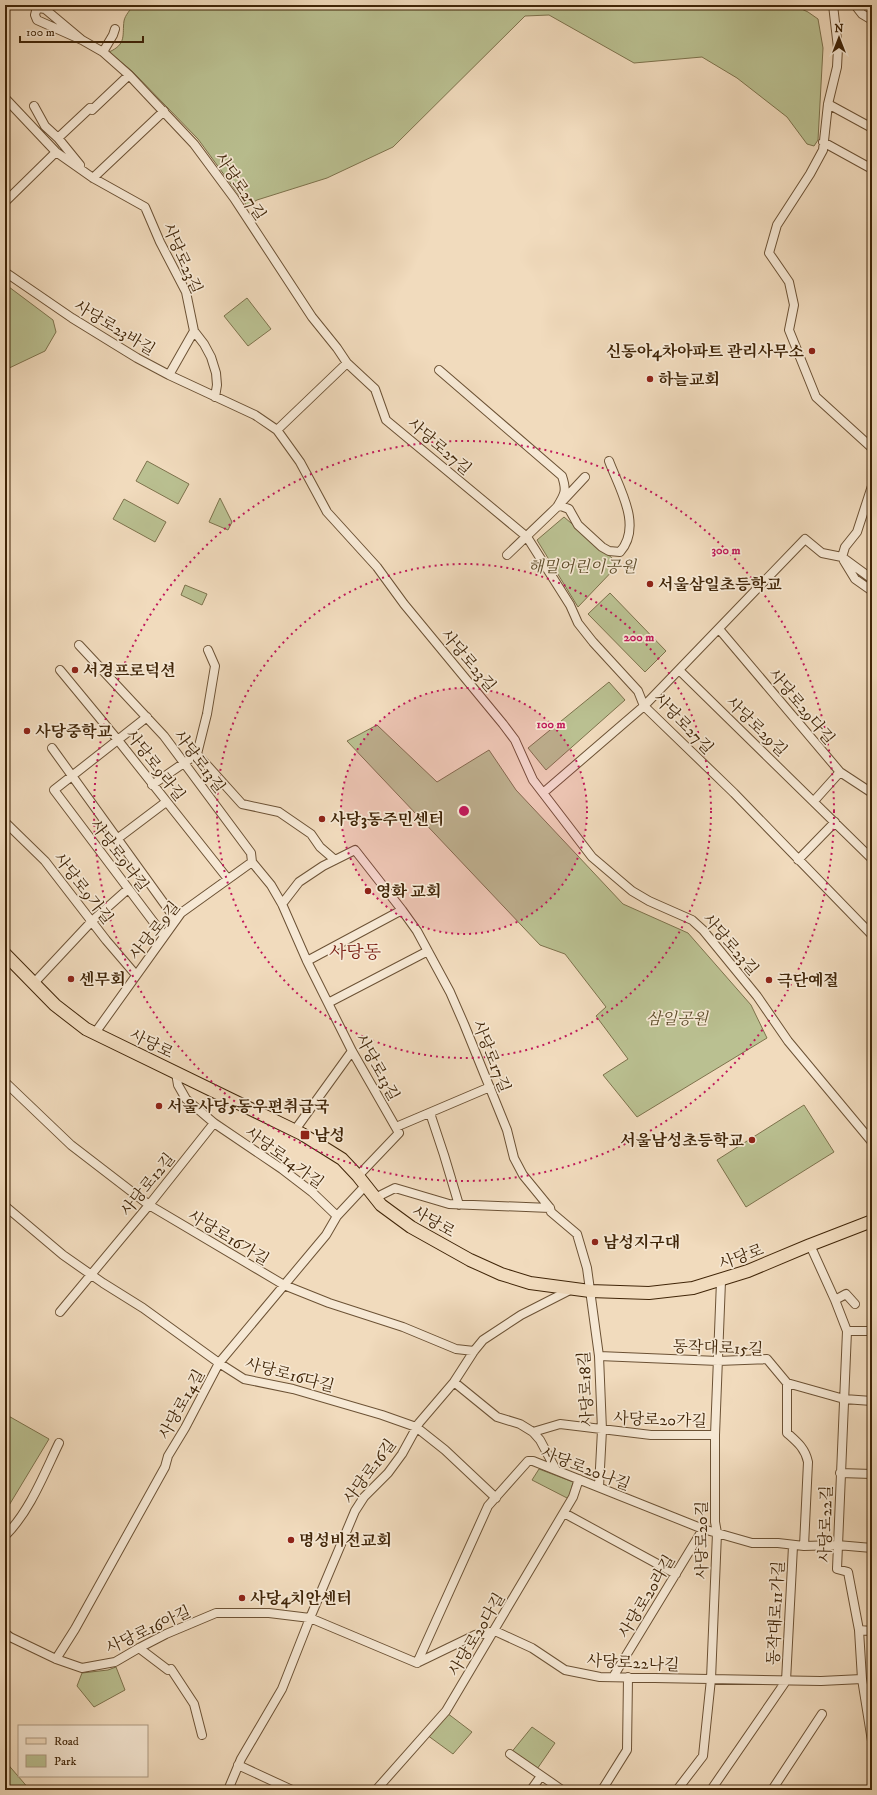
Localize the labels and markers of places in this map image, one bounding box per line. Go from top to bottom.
place label: 신동아4차아파트 관리사무소 [606,342,805,362]
marker: 신동아4차아파트 관리사무소 [807,346,817,356]
place label: 하늘교회 [658,370,720,390]
marker: 하늘교회 [645,374,655,384]
place label: 서울삼일초등학교 [658,575,782,595]
marker: 서울삼일초등학교 [645,579,655,589]
place label: 서경프로덕션 [83,661,176,681]
marker: 서경프로덕션 [70,665,80,675]
place label: 사당중학교 [35,722,113,742]
marker: 사당중학교 [22,726,32,736]
centre of rings [457,804,471,818]
place label: 사당3동주민센터 [330,810,444,830]
marker: 사당3동주민센터 [317,814,327,824]
place label: 영화 교회 [376,882,441,902]
marker: 영화 교회 [363,886,373,896]
place label: 센무회 [79,970,125,990]
place label: 극단예절 [777,971,839,991]
marker: 센무회 [66,974,76,984]
marker: 극단예절 [764,975,774,985]
place label: 서울사당5동우편취급국 [167,1097,330,1117]
marker: 서울사당5동우편취급국 [154,1101,164,1111]
place label: 남성 [314,1126,345,1146]
marker: 남성 [299,1129,311,1141]
place label: 서울남성초등학교 [620,1131,745,1151]
marker: 서울남성초등학교 [747,1135,757,1145]
place label: 남성지구대 [603,1233,680,1253]
marker: 남성지구대 [590,1237,600,1247]
place label: 명성비전교회 [299,1531,392,1551]
marker: 명성비전교회 [286,1535,296,1545]
place label: 사당4치안센터 [250,1589,352,1609]
marker: 사당4치안센터 [237,1593,247,1603]

